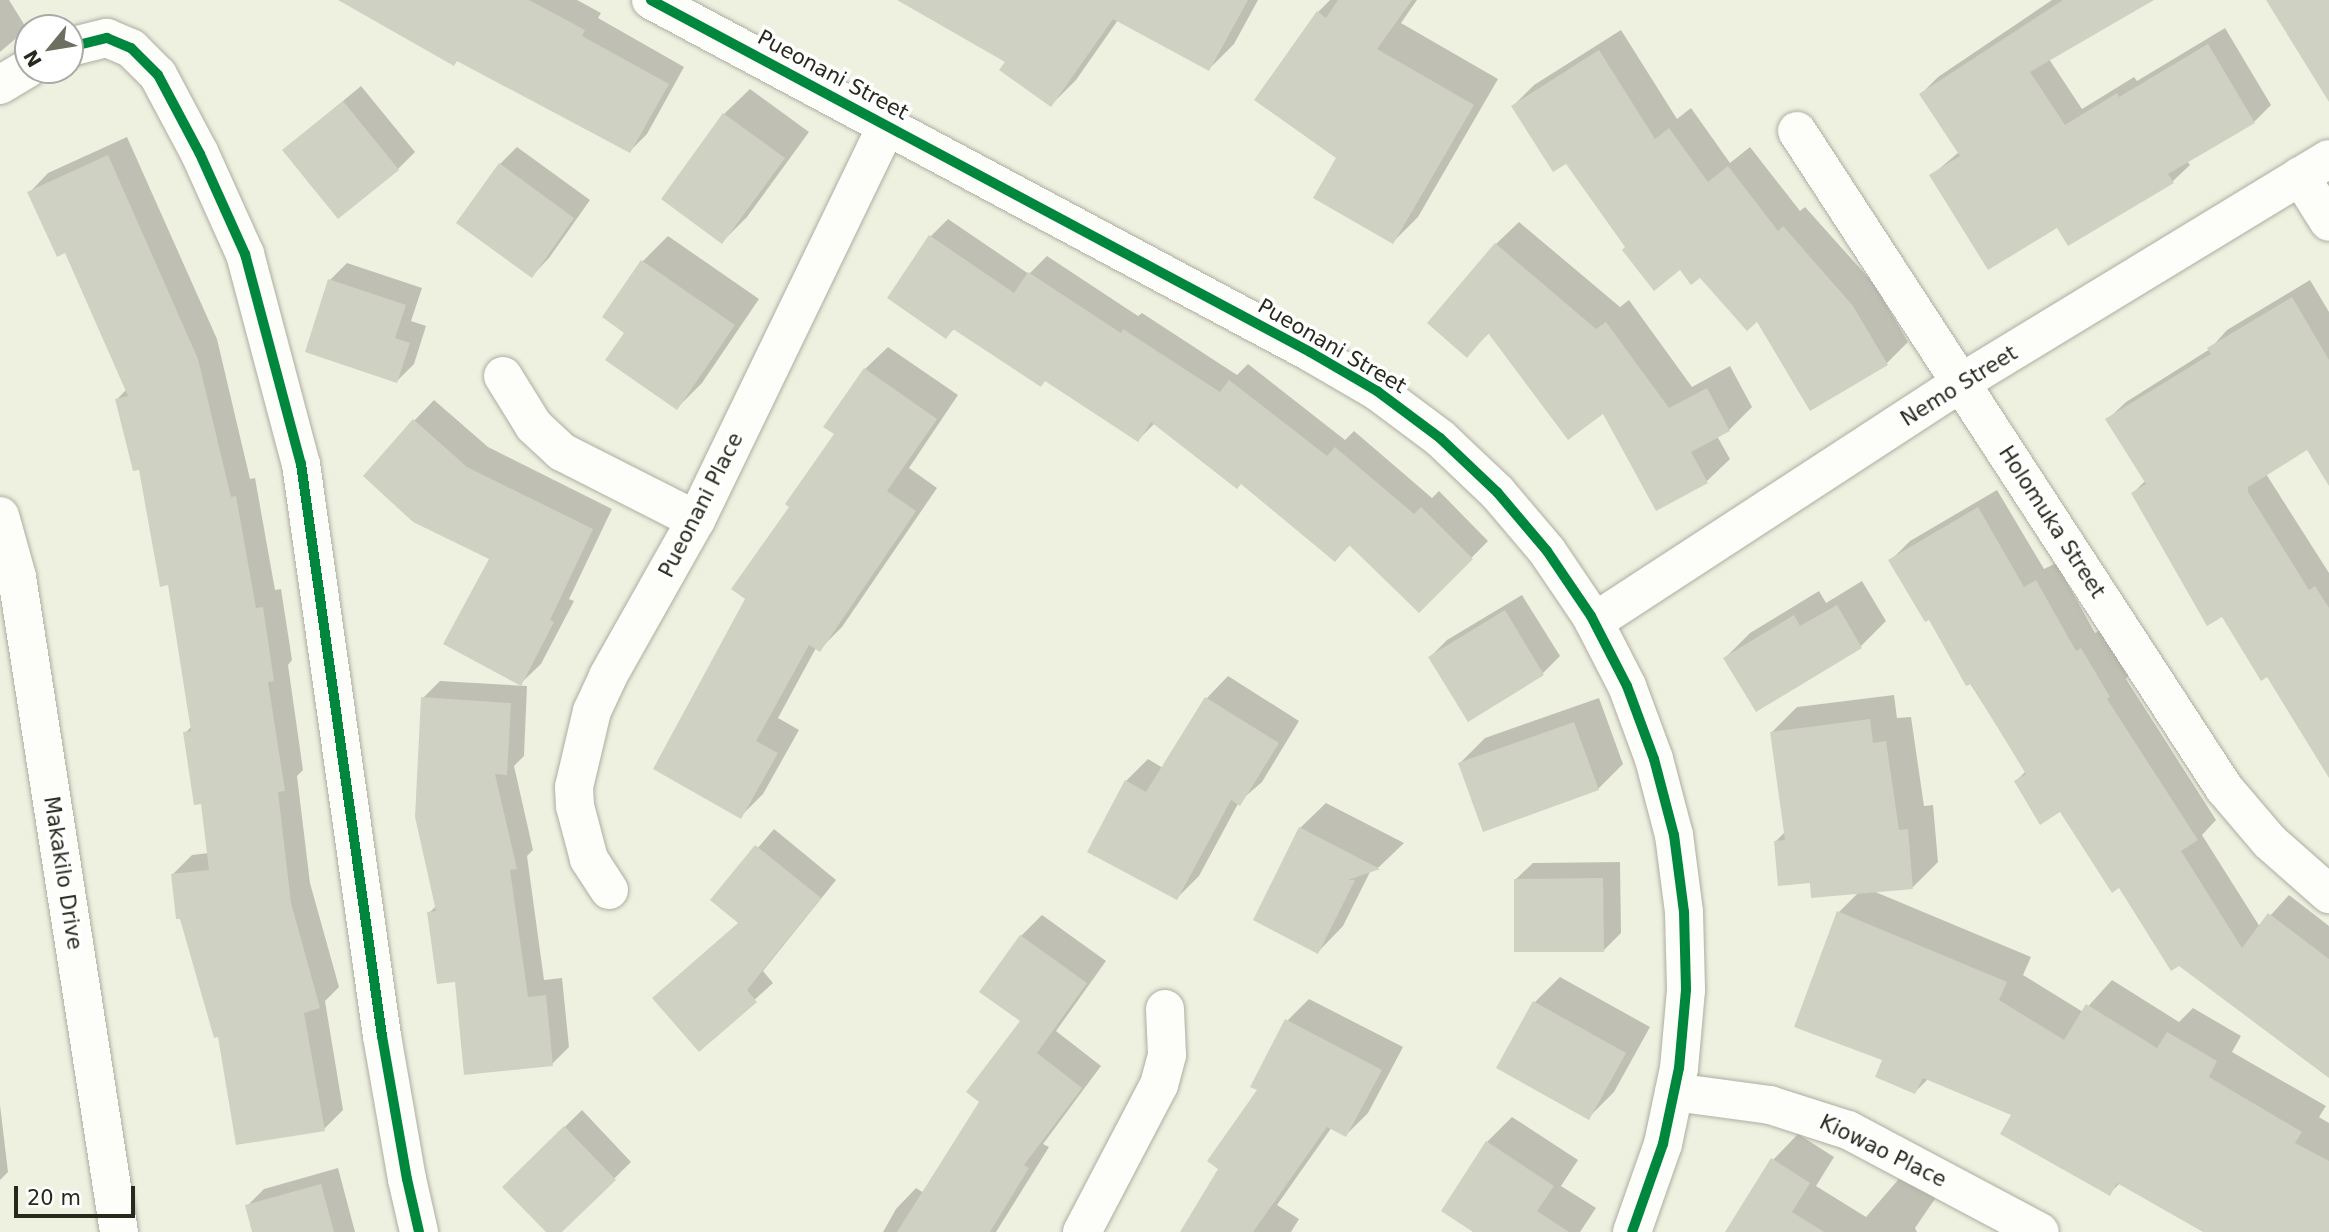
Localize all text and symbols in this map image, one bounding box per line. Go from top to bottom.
north arrow [14,14,84,84]
street label: Pueonani Street [753,25,913,125]
text: N [19,46,46,71]
street label: Pueonani Street [1253,293,1411,399]
street label: Nemo Street [1896,340,2022,432]
street label: Pueonani Place [654,428,748,582]
street label: Holomuka Street [1993,441,2111,603]
street label: Makakilo Drive [38,794,88,952]
street label: Kiowao Place [1816,1109,1950,1193]
scale bar [18,1172,138,1216]
text: 20 m [27,1186,81,1210]

